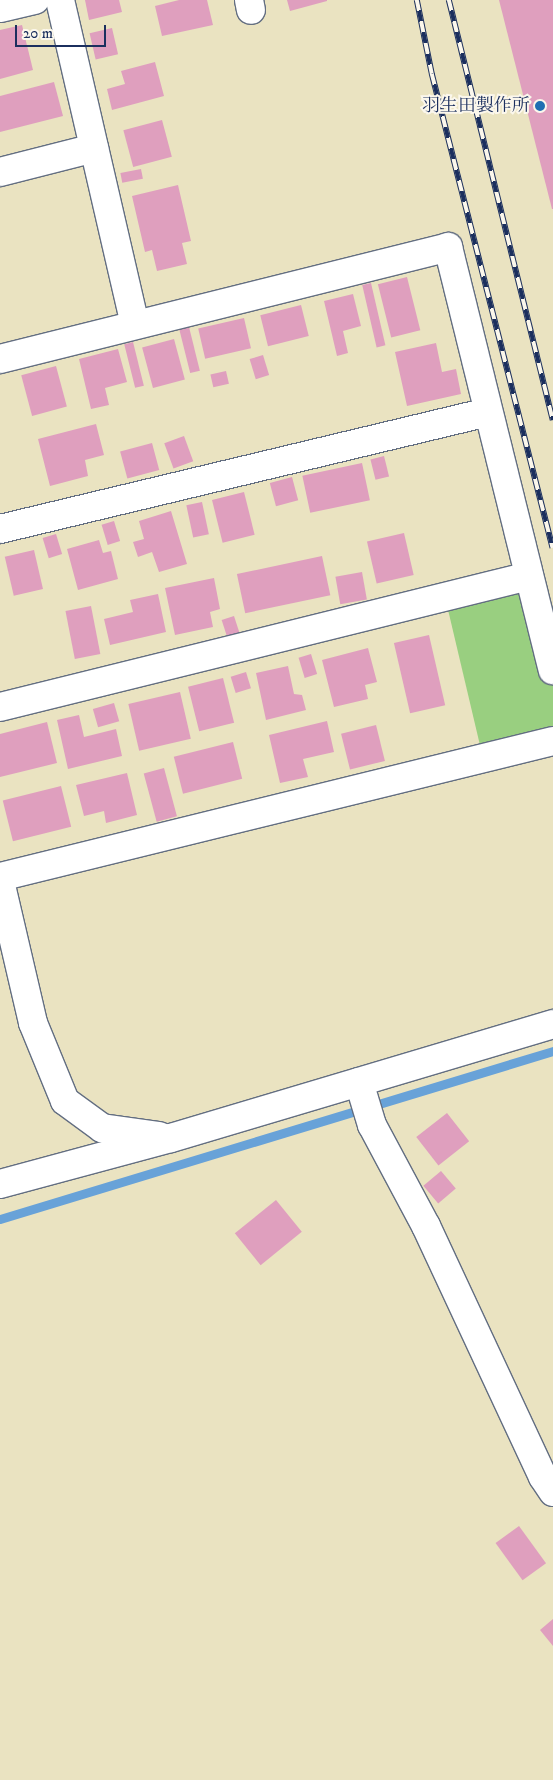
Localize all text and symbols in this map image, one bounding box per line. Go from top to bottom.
scale bar [18,15,109,47]
text: 20 m [23,24,53,43]
place label: 羽生田製作所 [422,95,530,117]
marker: 羽生田製作所 [534,100,546,112]

